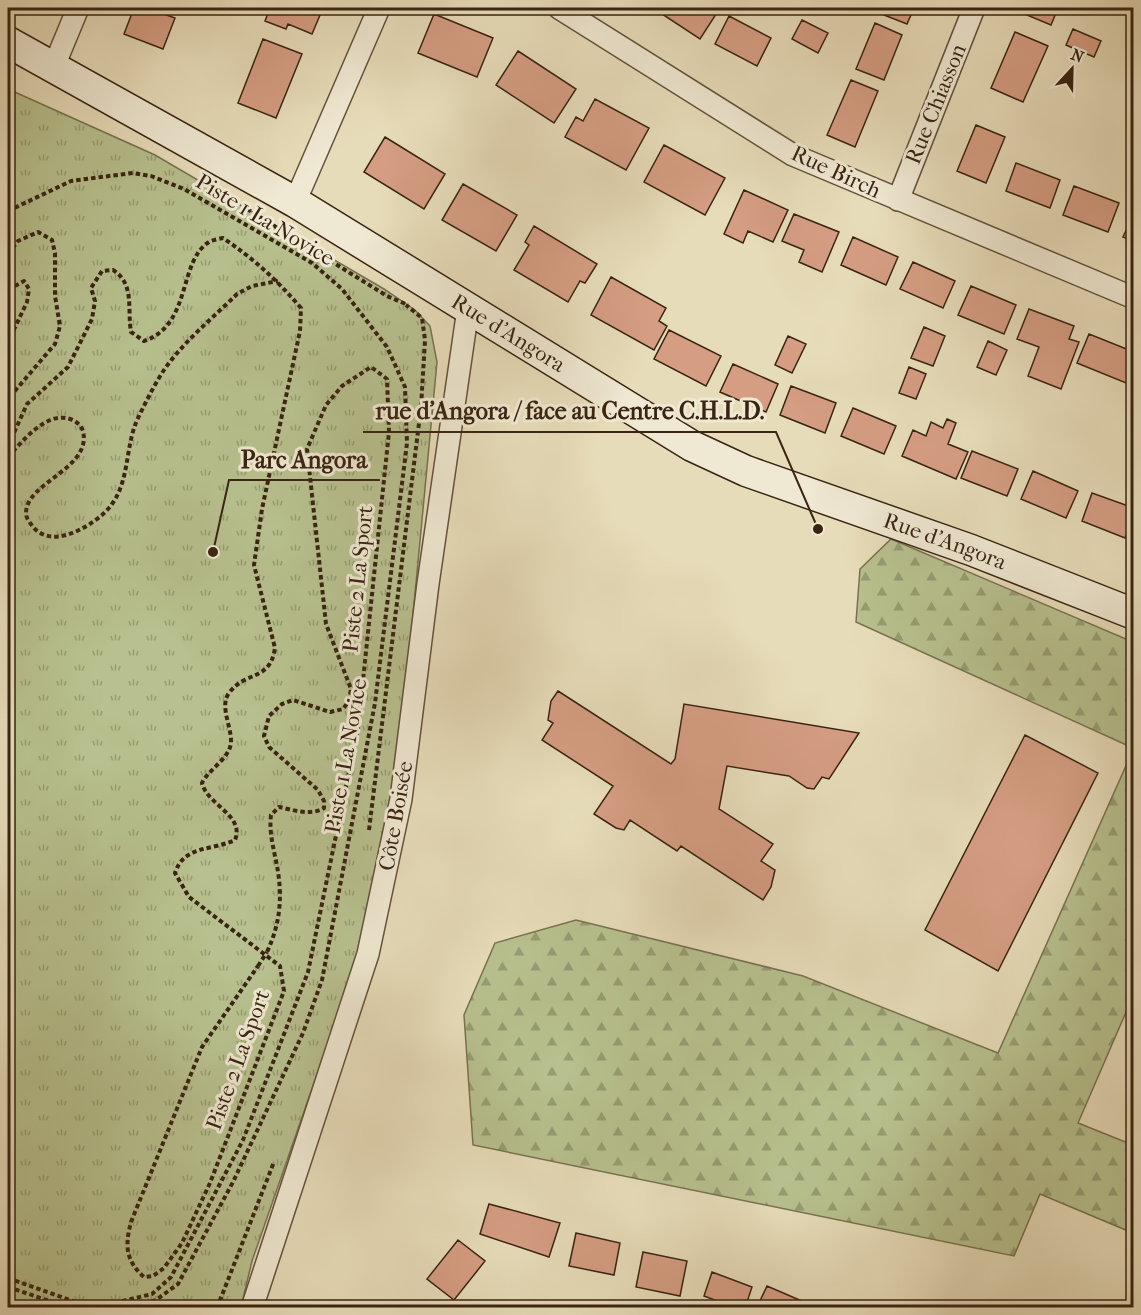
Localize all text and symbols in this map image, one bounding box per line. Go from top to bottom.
north arrow [1042,39,1102,99]
street label: Rue Chiasson [900,40,972,168]
text: N [1068,44,1087,67]
street label: Rue Birch [787,140,885,204]
street label: Piste 1 La Novice [191,168,339,272]
street label: Rue d'Angora [447,288,571,378]
callout: rue d'Angora / face au Centre C.H.L.D. [363,390,776,432]
text: rue d'Angora / face au Centre C.H.L.D. [375,397,765,425]
callout: Parc Angora [229,438,380,480]
text: Parc Angora [241,446,368,474]
street label: Piste 2 La Sport [337,504,379,654]
street label: Rue d'Angora [880,507,1011,576]
street label: Piste 1 La Novice [320,676,372,836]
street label: Côte Boisée [374,759,418,873]
street label: Piste 2 La Sport [201,986,275,1134]

